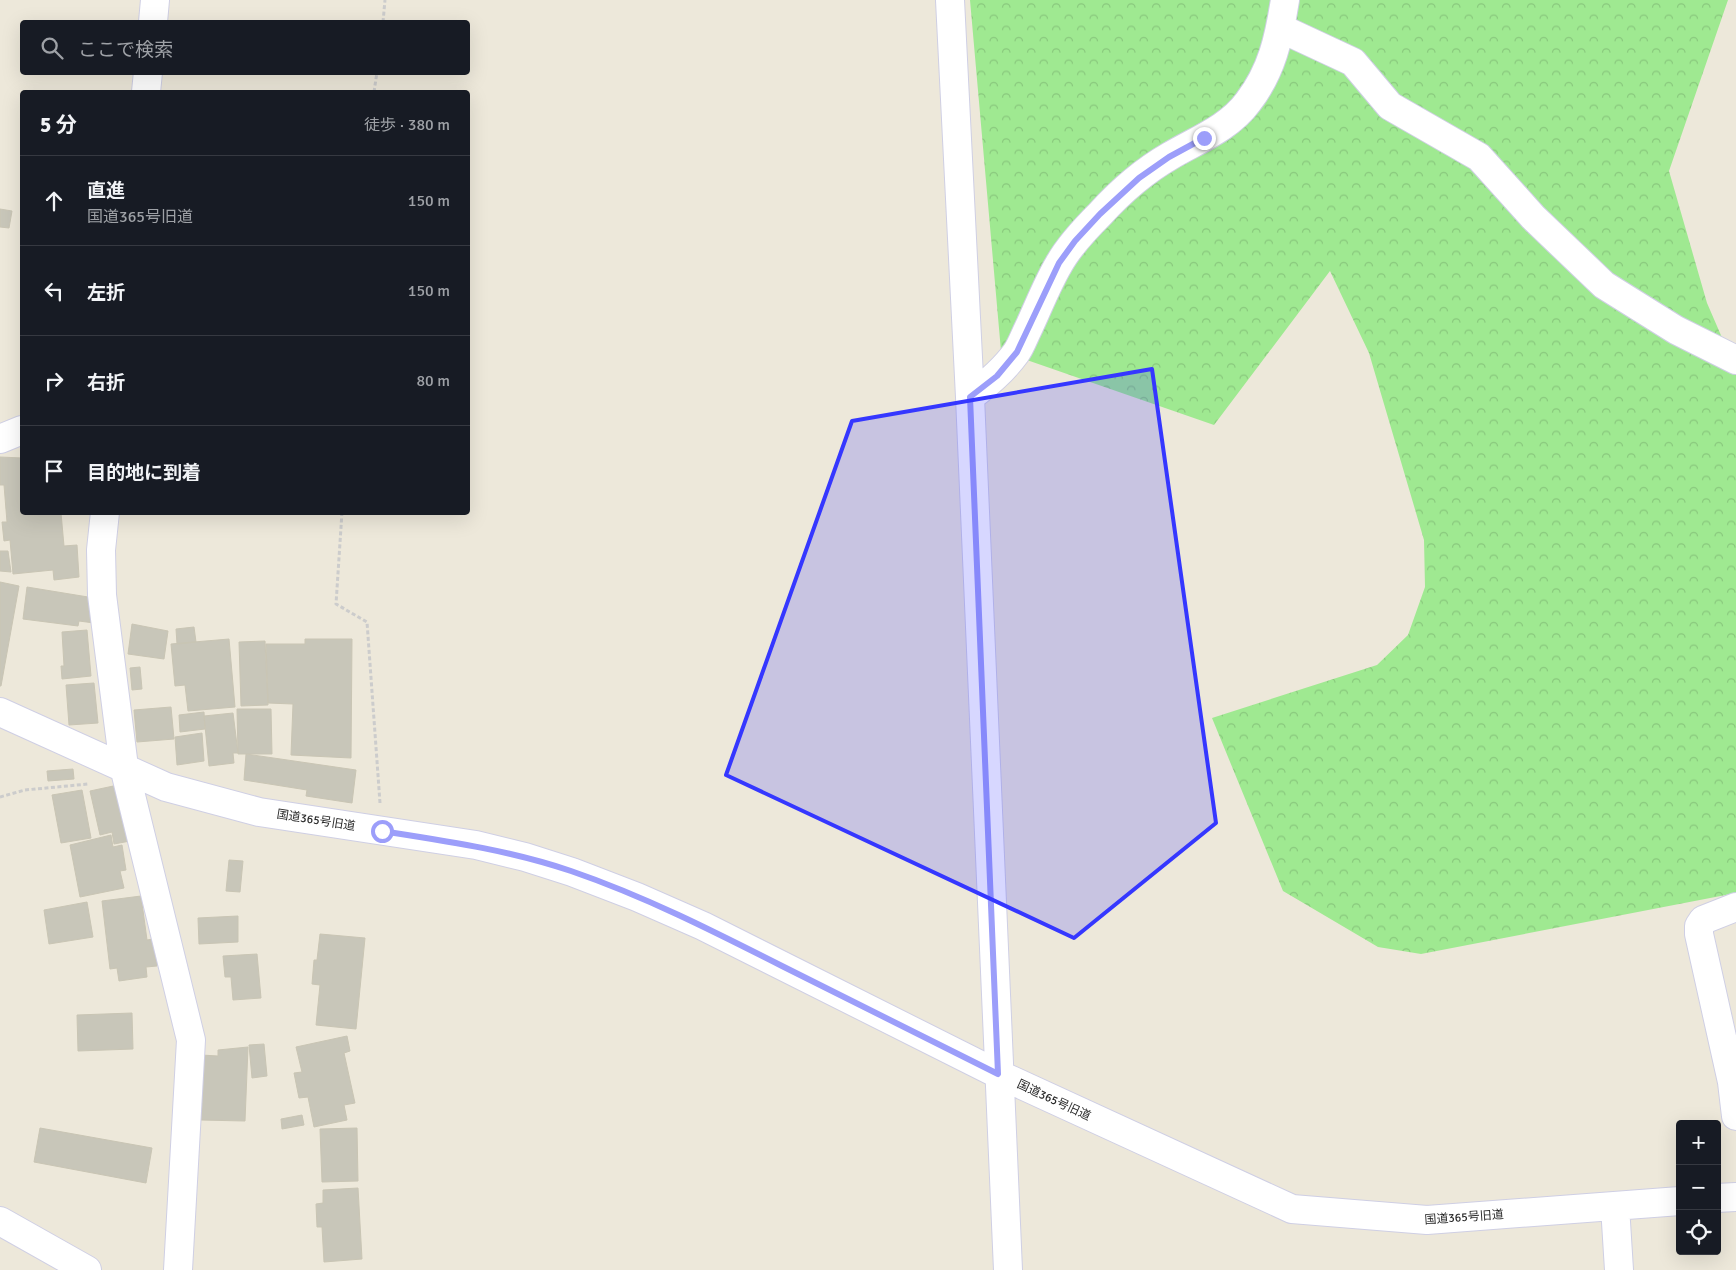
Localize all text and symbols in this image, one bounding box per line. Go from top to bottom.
search box [20,20,470,75]
icon: search [38,34,66,62]
text: ここで検索 [78,38,173,62]
text: 5 分 [40,112,77,138]
text: 徒歩 · 380 m [364,115,450,135]
route end [1193,127,1216,150]
text: 直進 [87,179,125,203]
icon: ahead [40,187,68,215]
text: 150 m [408,191,450,211]
text: 国道365号旧道 [87,207,193,227]
icon: left [40,277,68,305]
text: 左折 [87,281,125,305]
text: 150 m [408,281,450,301]
icon: right [40,367,68,395]
text: 右折 [87,371,125,395]
text: 80 m [416,371,450,391]
icon: arrive [40,457,68,485]
text: 目的地に到着 [87,461,201,485]
street label: 国道365号旧道 [276,807,356,834]
route start [371,820,394,843]
street label: 国道365号旧道 [1015,1077,1093,1124]
map controls [1676,1120,1721,1255]
button: + [1676,1120,1721,1165]
button: − [1676,1165,1721,1210]
street label: 国道365号旧道 [1424,1207,1504,1228]
button: locate [1676,1210,1721,1255]

